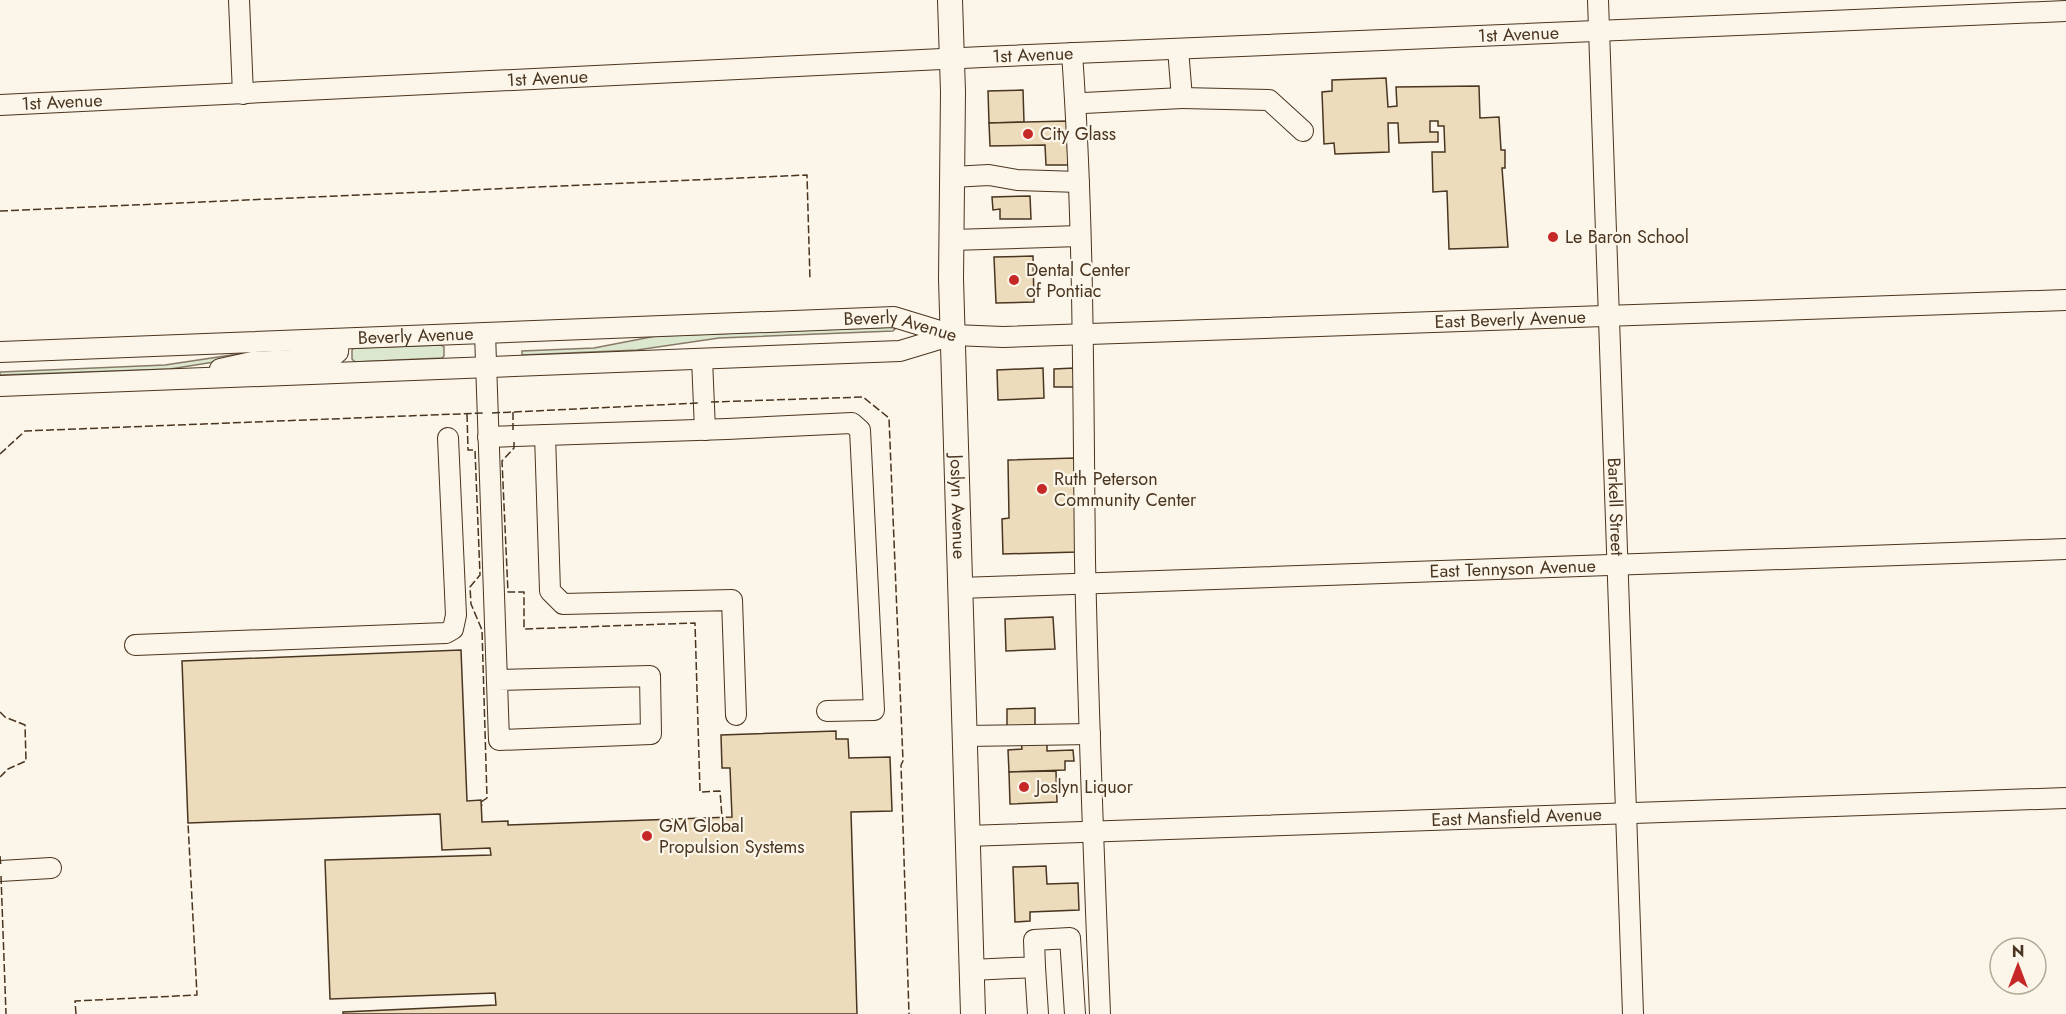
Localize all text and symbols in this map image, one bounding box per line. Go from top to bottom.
street label: 1st Avenue [1477,20,1559,49]
street label: 1st Avenue [992,40,1074,70]
street label: 1st Avenue [506,63,589,93]
street label: 1st Avenue [21,87,103,117]
place label: City Glass [1040,121,1116,147]
marker: City Glass [1021,127,1035,141]
place label: Le Baron School [1565,224,1689,250]
marker: Le Baron School [1546,230,1560,244]
place label: Dental Center of Pontiac [1026,257,1131,304]
marker: Dental Center of Pontiac [1007,273,1021,287]
street label: Beverly Avenue [843,304,960,348]
street label: East Beverly Avenue [1434,304,1586,335]
street label: Beverly Avenue [357,320,474,351]
street label: Joslyn Avenue [943,452,972,559]
street label: Barkell Street [1601,457,1630,557]
place label: Ruth Peterson Community Center [1054,466,1197,513]
marker: Ruth Peterson Community Center [1035,482,1049,496]
street label: East Tennyson Avenue [1429,553,1596,584]
place label: Joslyn Liquor [1034,774,1134,800]
marker: Joslyn Liquor [1017,780,1031,794]
street label: East Mansfield Avenue [1431,801,1602,833]
place label: GM Global Propulsion Systems [659,813,805,860]
marker: GM Global Propulsion Systems [640,829,654,843]
north arrow [1988,936,2048,996]
text: N [2012,940,2024,963]

